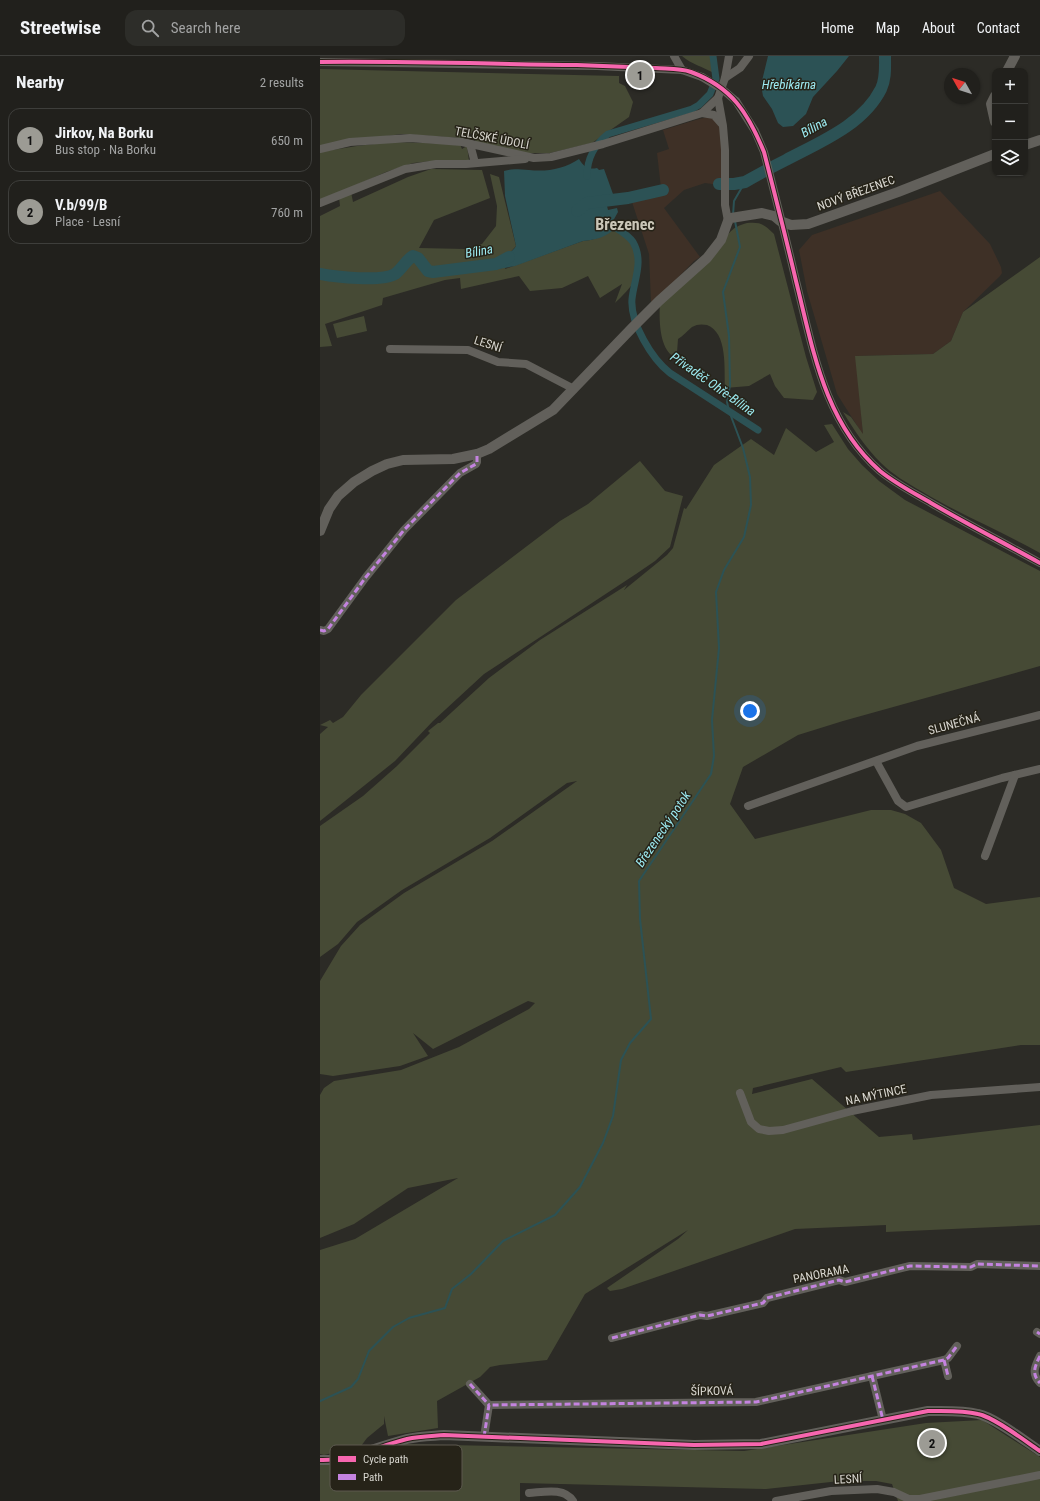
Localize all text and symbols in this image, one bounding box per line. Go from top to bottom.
search box [125,10,405,46]
text: Streetwise [20,16,101,39]
icon: search [139,17,161,39]
text: Search here [171,19,241,37]
text: Home [821,20,854,36]
text: Map [876,20,900,36]
text: About [922,20,955,36]
text: Contact [977,20,1020,36]
pin: 1 [627,60,653,90]
north arrow [944,68,980,104]
map controls [992,68,1028,176]
button: + [992,68,1028,104]
text: Nearby [16,72,64,92]
text: 2 results [260,75,304,90]
water label: Hřebíkárna [762,77,816,92]
button: − [992,104,1028,140]
water label: Bílina [798,114,830,140]
street label: TELČSKÉ ÚDOLÍ [454,123,531,152]
text: Jirkov, Na Borku [55,124,153,142]
text: 1 [27,133,33,148]
text: 650 m [271,133,303,148]
button: layers [992,140,1028,176]
text: Bus stop · Na Borku [55,142,156,157]
street label: NOVÝ BŘEZENEC [815,171,897,214]
text: V.b/99/B [55,196,107,214]
text: 2 [27,205,33,220]
text: 760 m [271,205,303,220]
text: Place · Lesní [55,214,120,229]
district label: Březenec [595,215,655,234]
water label: Bílina [464,241,494,261]
street label: LESNÍ [472,332,505,355]
water label: Přivaděč Ohře-Bílina [668,349,758,419]
your location [740,701,760,721]
street label: SLUNEČNÁ [926,709,981,738]
water label: Březenecký potok [632,788,694,870]
street label: NA MÝTINCE [844,1081,908,1108]
street label: PANORAMA [792,1262,850,1286]
street label: ŠÍPKOVÁ [691,1383,733,1398]
pin: 2 [919,1428,945,1458]
legend [330,1445,462,1491]
text: Cycle path [363,1453,408,1466]
street label: LESNÍ [833,1470,864,1487]
text: Path [363,1471,383,1484]

